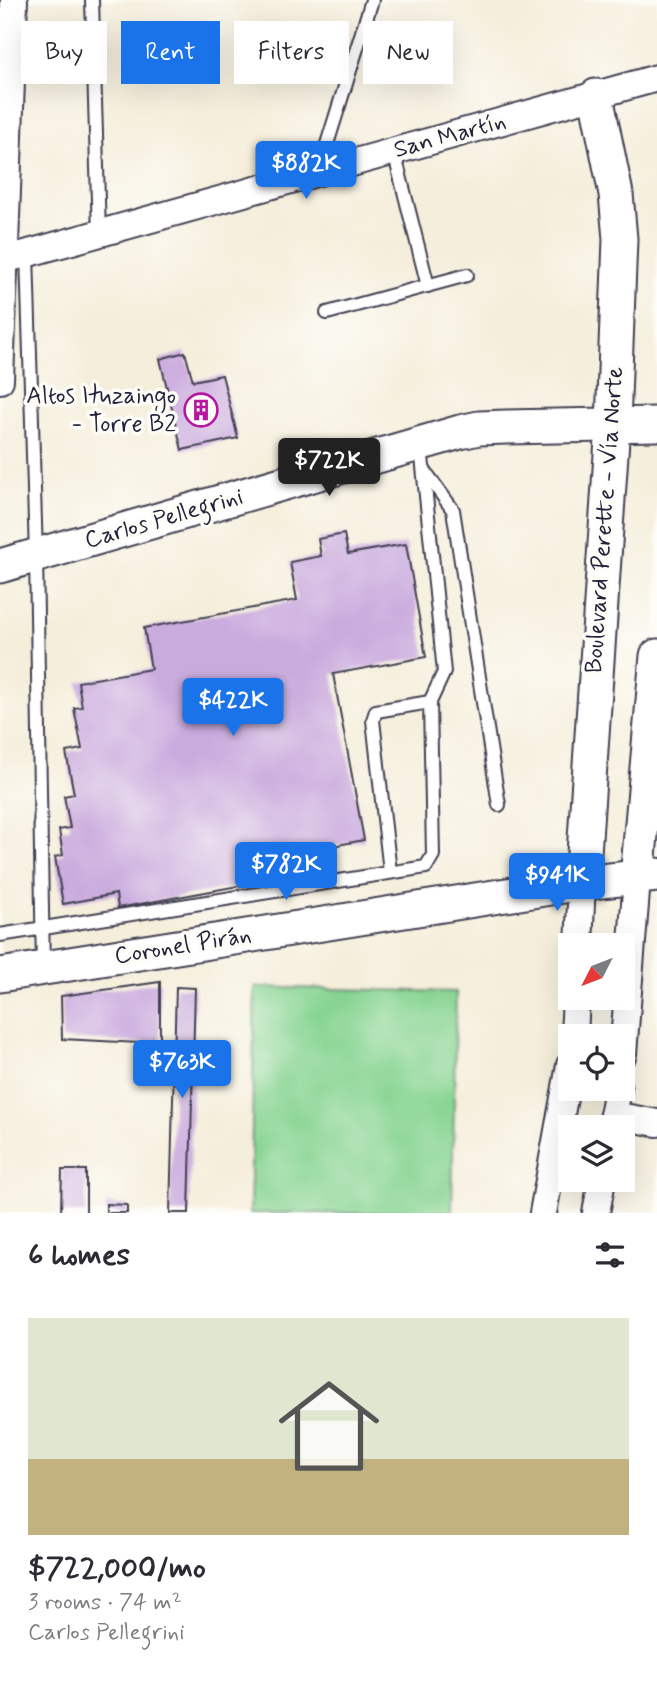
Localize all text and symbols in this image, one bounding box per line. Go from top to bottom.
chip: Buy [21,21,107,84]
chip: Rent [121,21,220,84]
chip: Filters [234,21,349,84]
chip: New [363,21,453,84]
street label: San Martín [391,106,509,166]
pin: $882K [257,142,355,201]
text: $882K [271,149,341,179]
street label: Boulevard Perette - Vía Norte [579,366,631,674]
place label: Altos Ituzaingo - Torre B2 [26,381,176,440]
building icon: Altos Ituzaingo - Torre B2 [182,391,220,429]
pin: $722K [280,438,378,498]
text: $722K [294,446,364,476]
street label: Carlos Pellegrini [81,482,248,559]
pin: $422K [184,678,282,738]
text: $422K [199,686,268,716]
pin: $782K [237,842,335,902]
text: $782K [251,850,321,880]
pin: $941K [508,853,606,913]
text: $941K [525,861,589,891]
street label: Coronel Pirán [112,920,254,972]
north arrow [558,933,635,1010]
map controls [558,933,635,1192]
button: locate [558,1024,635,1101]
pin: $763K [133,1040,231,1100]
text: $763K [149,1048,215,1078]
button: layers [558,1115,635,1192]
text: 6 homes [28,1236,130,1275]
icon: filters [591,1236,629,1274]
icon: home [266,1363,392,1489]
text: $722,000/mo [28,1549,206,1588]
text: 3 rooms · 74 m² [28,1588,182,1618]
text: Carlos Pellegrini [28,1618,184,1648]

